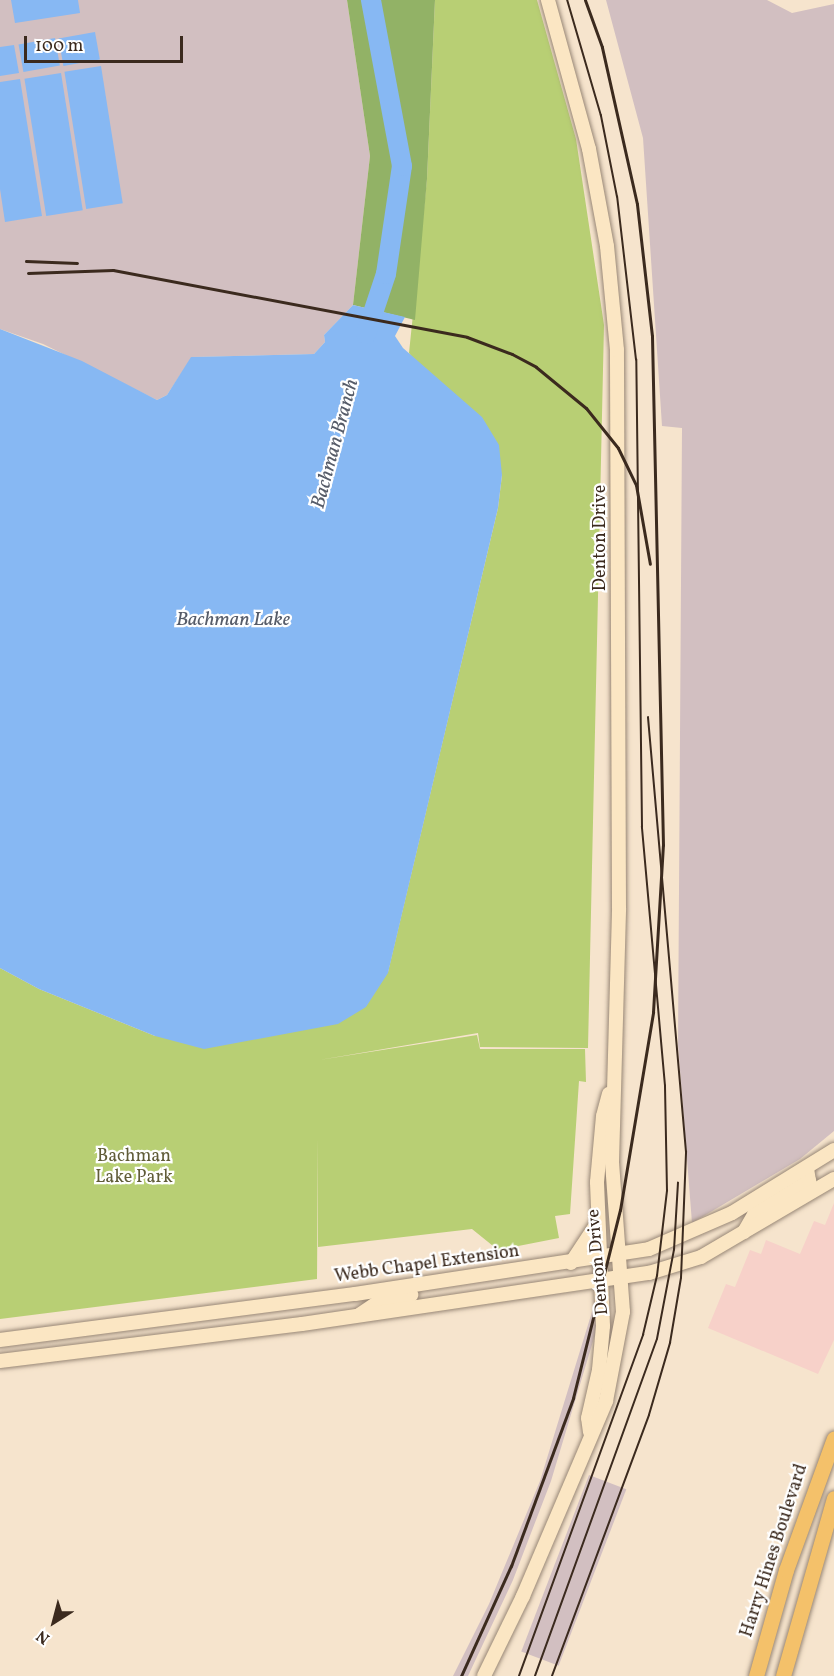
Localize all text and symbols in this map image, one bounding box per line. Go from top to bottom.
scale bar [27,24,186,62]
text: 100 m [35,34,84,59]
water label: Bachman Branch [307,377,365,511]
street label: Denton Drive [590,485,612,591]
water label: Bachman Lake [176,608,290,632]
park label: Bachman Lake Park [95,1147,173,1190]
street label: Denton Drive [584,1208,614,1316]
street label: Webb Chapel Extension [333,1241,521,1289]
street label: Harry Hines Boulevard [737,1461,813,1641]
north arrow [24,1592,84,1652]
text: N [32,1624,55,1649]

